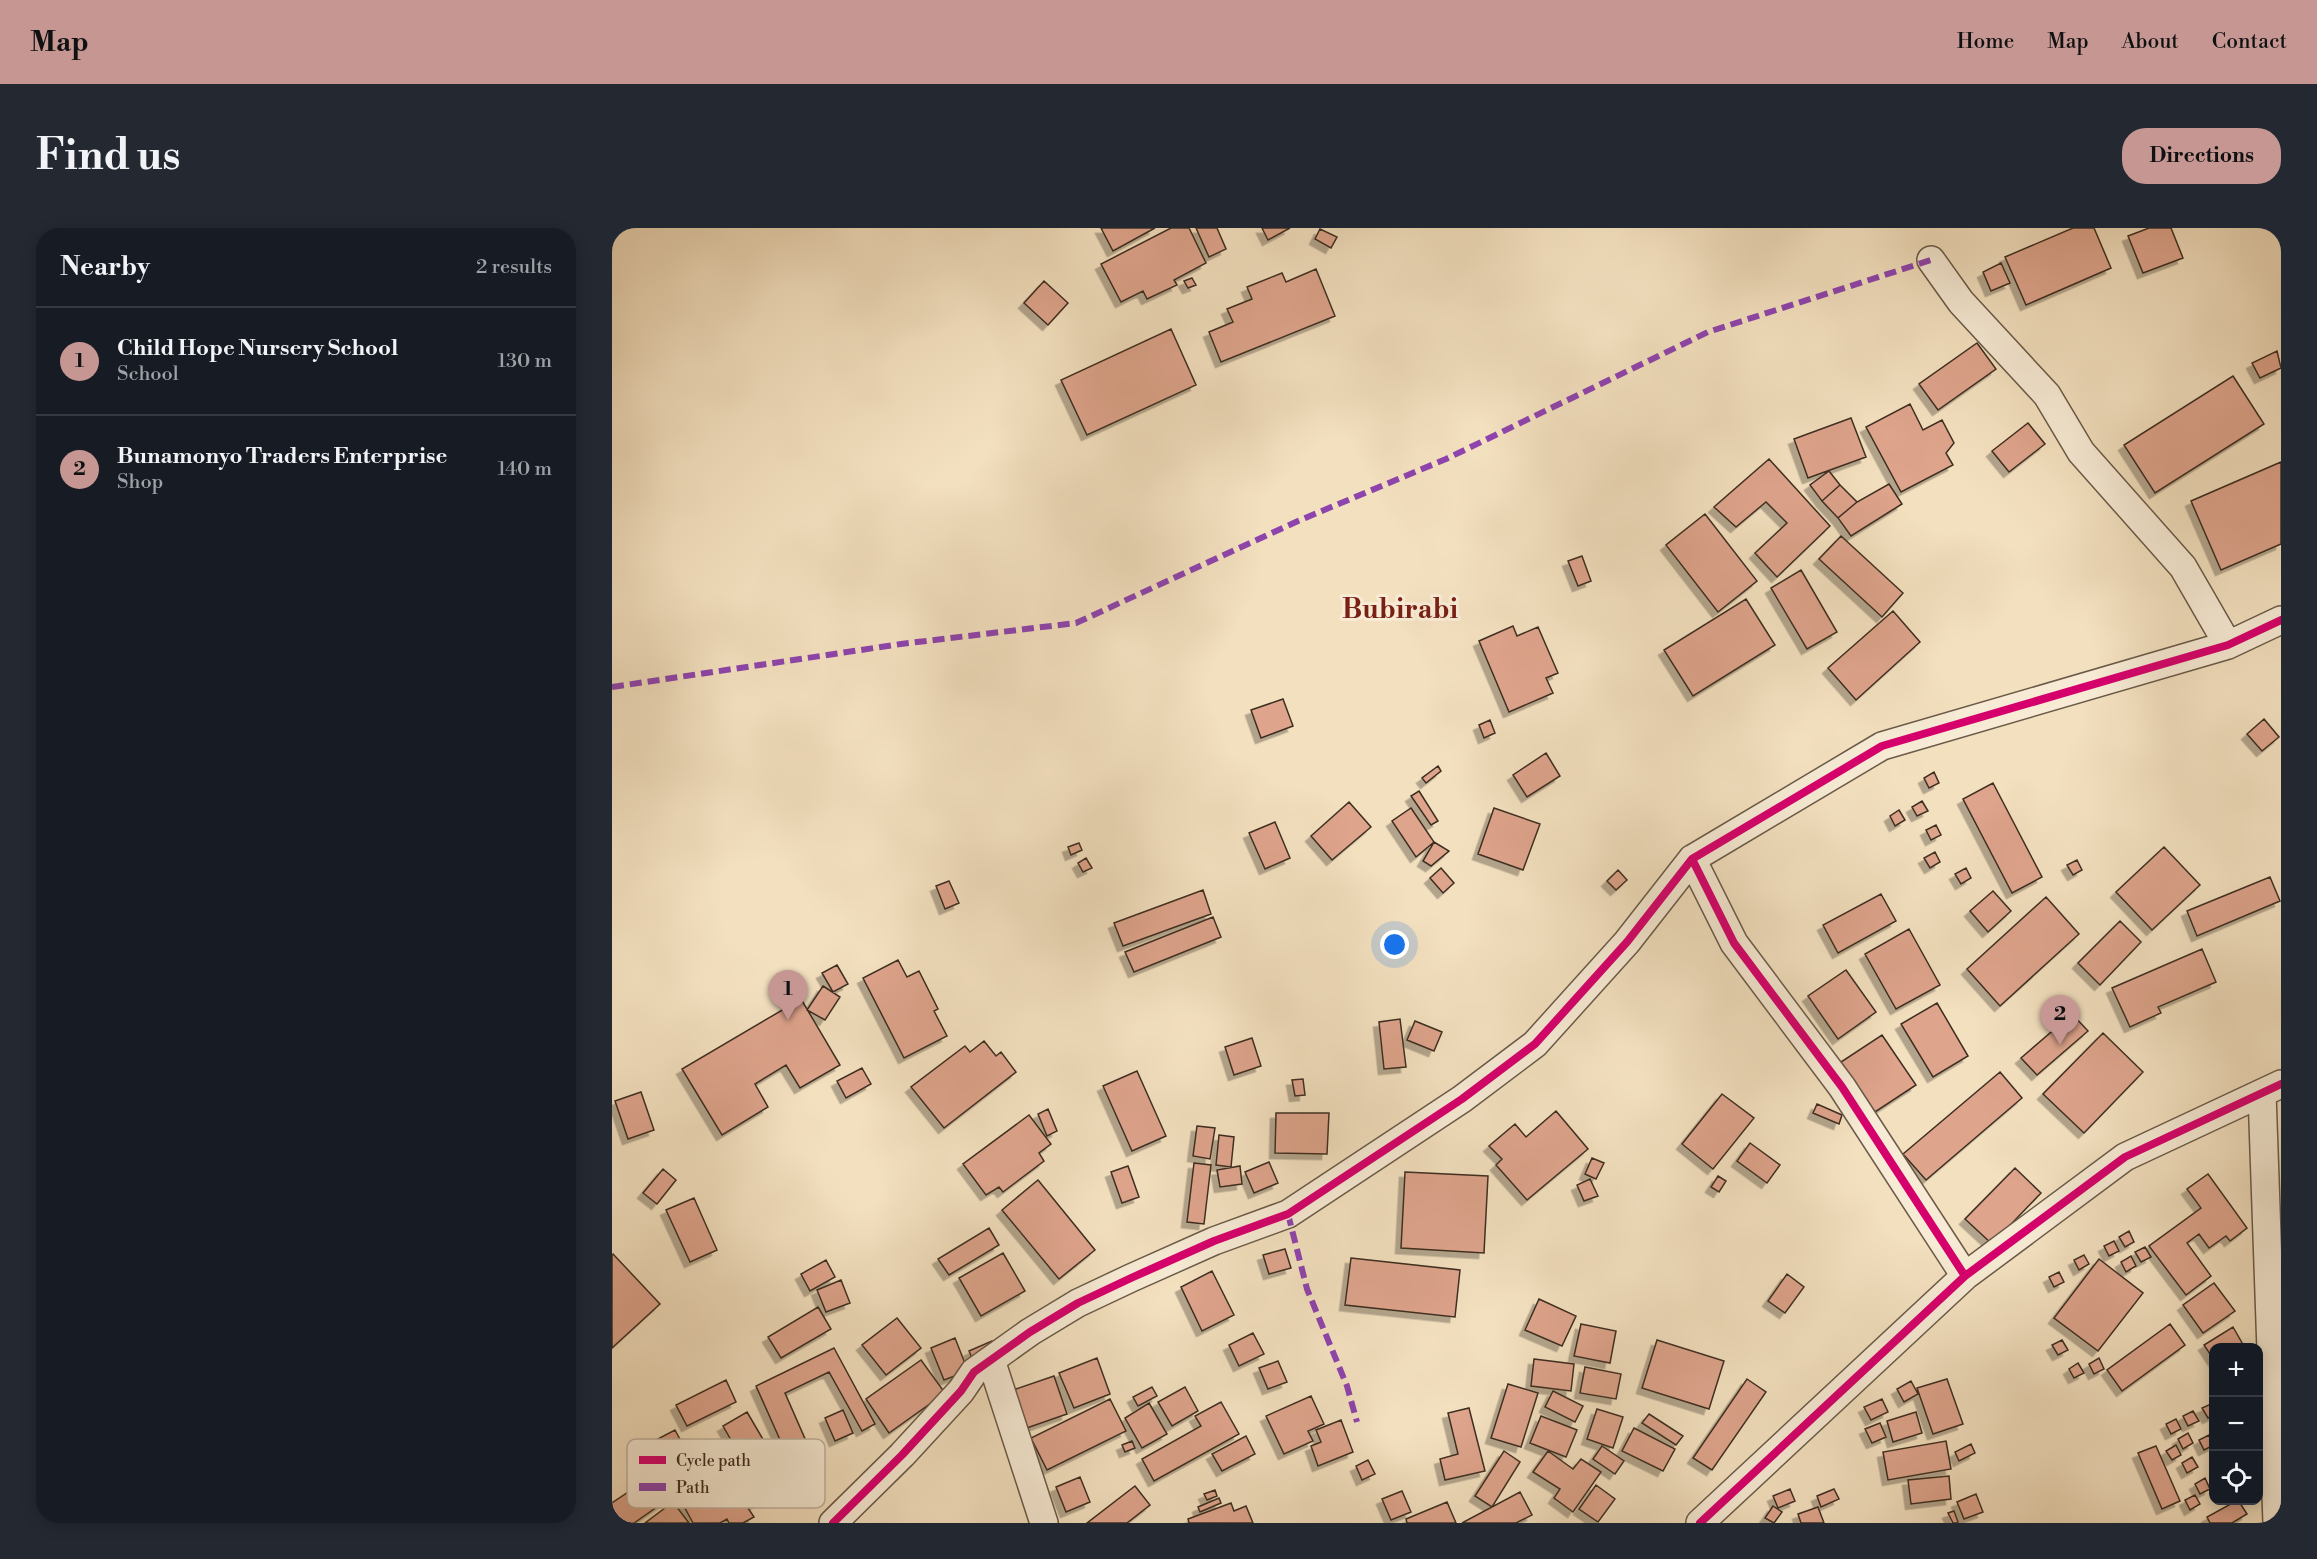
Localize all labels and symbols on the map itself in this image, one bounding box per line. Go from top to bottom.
district label: Bubirabi [1342,593,1458,627]
your location [1380,930,1409,959]
pin: 1 [768,970,807,1020]
pin: 2 [2040,996,2080,1045]
legend [627,1439,825,1508]
text: Cycle path [676,1451,751,1471]
text: Path [676,1478,710,1498]

